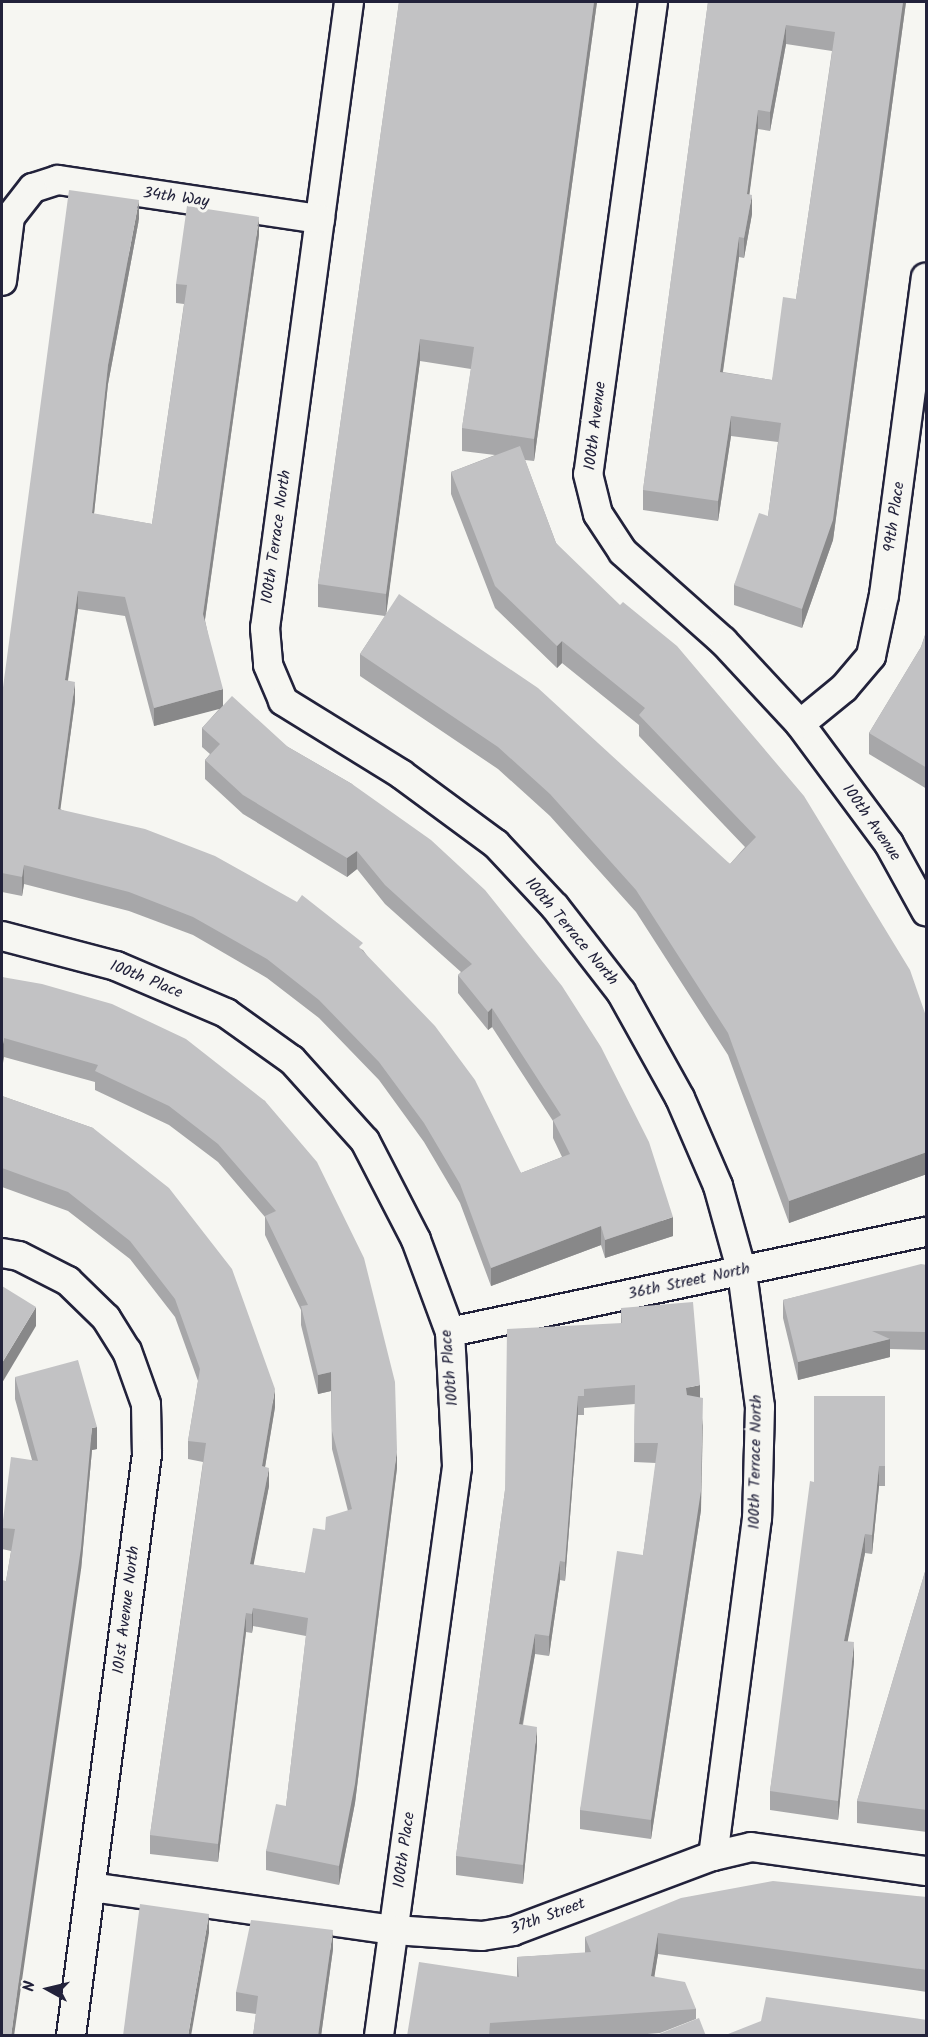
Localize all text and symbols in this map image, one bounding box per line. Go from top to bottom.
street label: 34th Way [142,184,210,212]
street label: 100th Avenue [581,381,611,471]
street label: 100th Terrace North [258,469,296,605]
street label: 99th Place [881,480,909,554]
street label: 100th Avenue [838,781,904,865]
street label: 100th Terrace North [520,874,622,990]
street label: 100th Place [107,957,185,1003]
street label: 36th Street North [626,1260,752,1304]
street label: 100th Place [437,1329,463,1407]
street label: 100th Terrace North [745,1394,767,1530]
street label: 101st Avenue North [110,1545,144,1675]
street label: 100th Place [390,1811,420,1889]
street label: 37th Street [508,1895,588,1939]
north arrow [18,1959,78,2019]
text: N [17,1980,43,1993]

